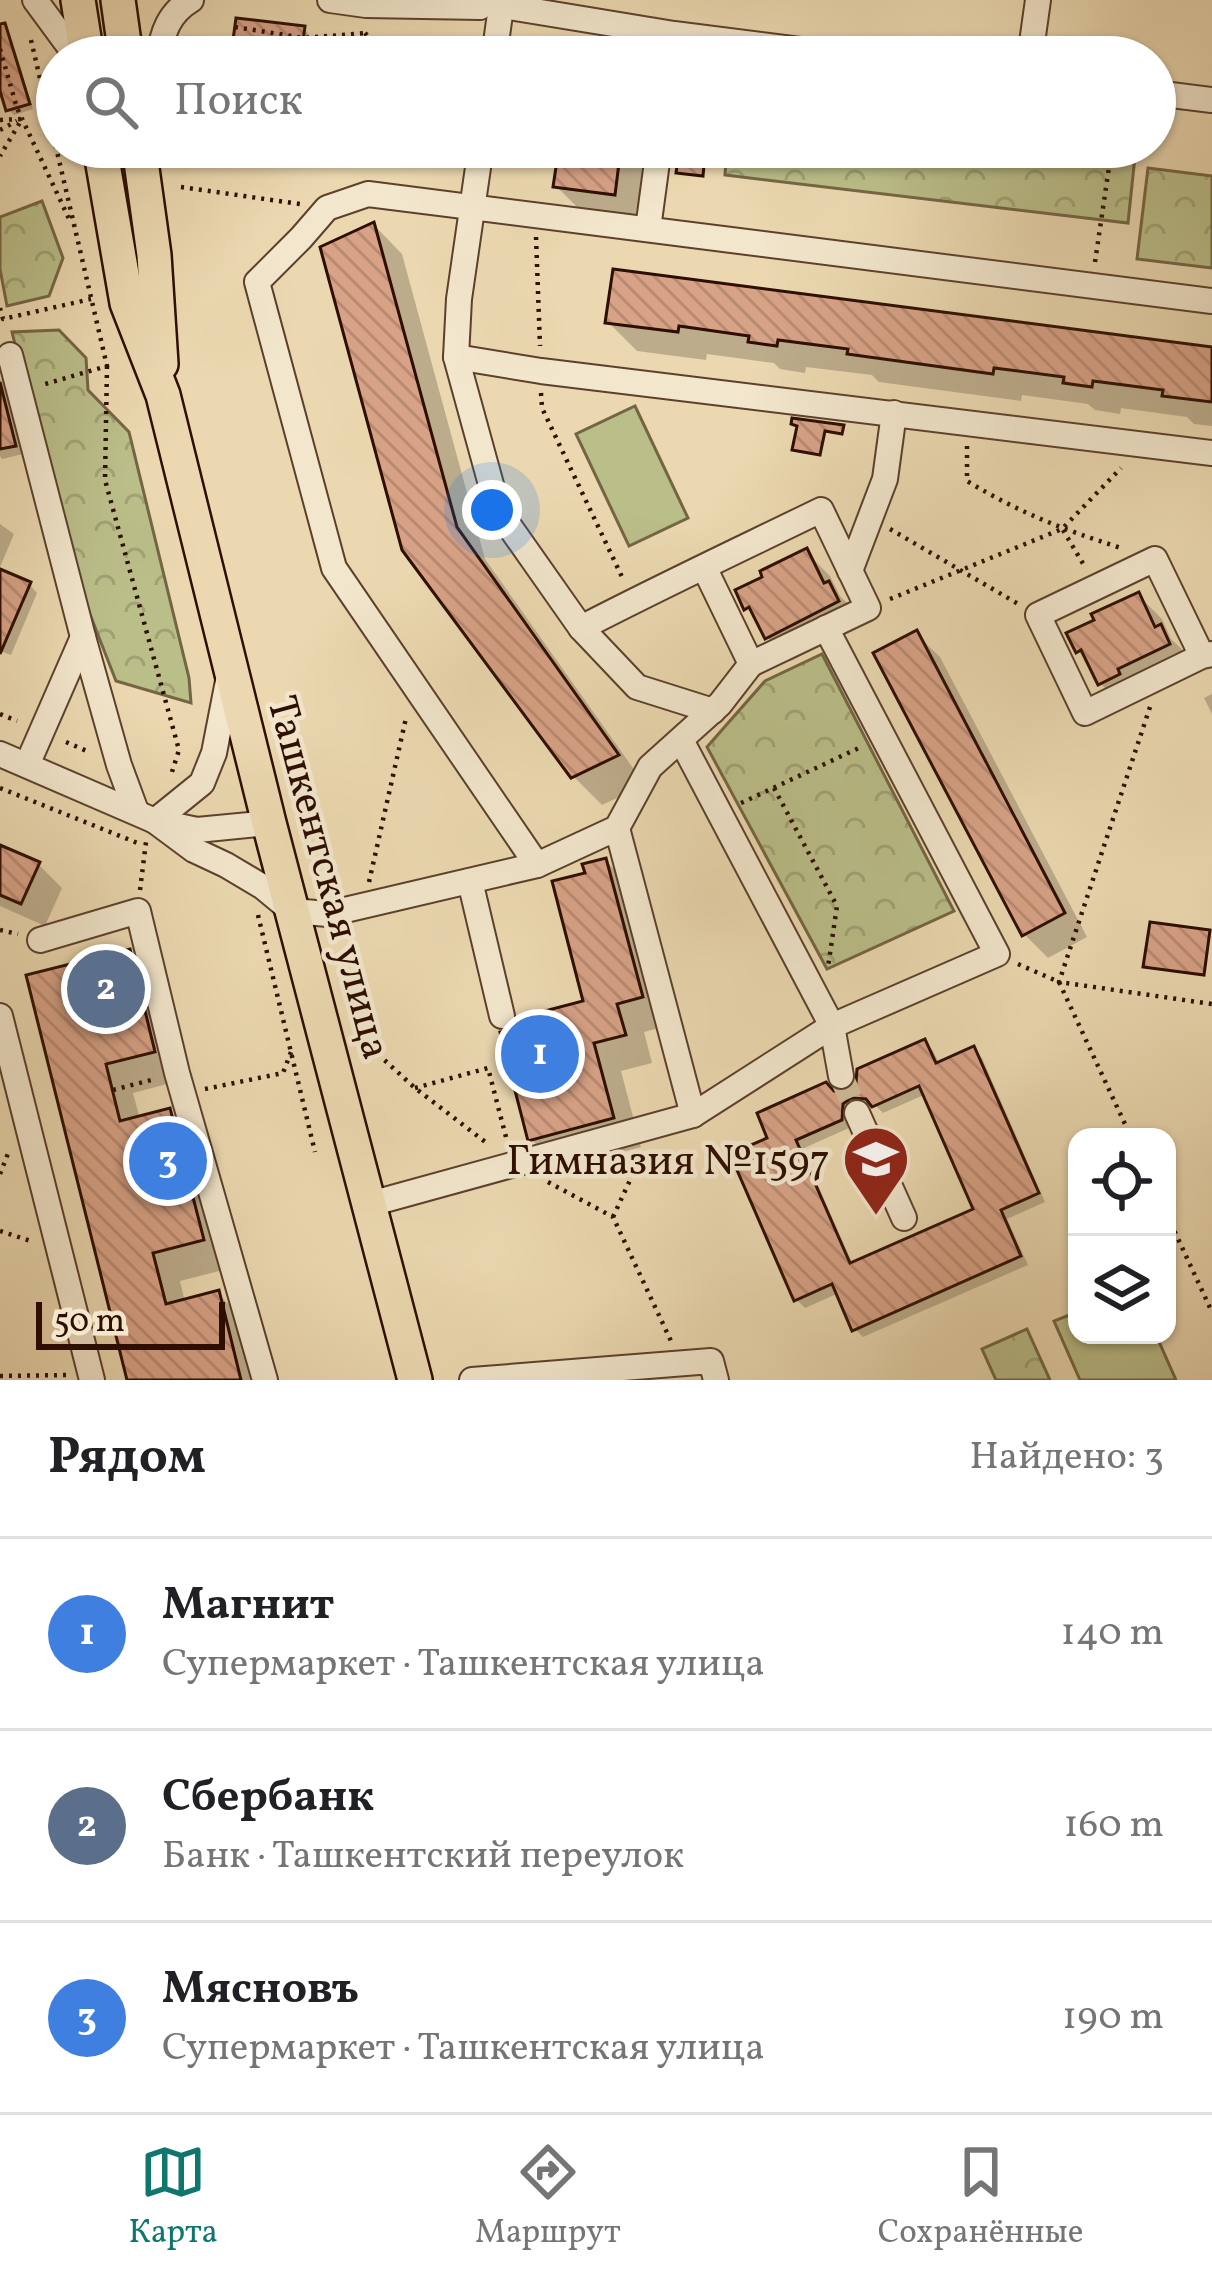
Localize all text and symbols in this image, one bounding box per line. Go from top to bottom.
search box [36,36,1176,168]
icon: search [78,69,144,135]
text: Поиск [174,71,303,134]
your location [462,480,522,540]
street label: Ташкентская улица [250,690,404,1066]
pin: 2 [67,944,145,1034]
pin: 1 [501,1009,579,1099]
pin: 3 [129,1116,207,1206]
school or university icon: Гимназия №1597 [841,1124,911,1218]
map controls [1068,1128,1176,1344]
button: locate [1068,1128,1176,1236]
place label: Гимназия №1597 [506,1134,830,1193]
button: layers [1068,1236,1176,1344]
scale bar [36,1296,225,1349]
text: 50 m [54,1300,125,1346]
text: Рядом [48,1423,206,1494]
text: Найдено: 3 [969,1431,1164,1485]
text: Магнит [162,1575,334,1638]
text: 1 [79,1607,95,1661]
text: 140 m [1061,1607,1164,1661]
text: Супермаркет · Ташкентская улица [162,1638,765,1692]
text: Сбербанк [162,1767,374,1830]
text: 2 [77,1799,97,1853]
text: 160 m [1063,1799,1164,1853]
text: Банк · Ташкентский переулок [162,1830,684,1884]
text: Мясновъ [162,1959,359,2022]
text: 3 [77,1991,97,2045]
text: 190 m [1062,1991,1164,2045]
text: Супермаркет · Ташкентская улица [162,2022,765,2076]
tab: Карта [128,2139,218,2257]
tab: Маршрут [475,2139,621,2257]
tab: Сохранённые [878,2139,1083,2257]

